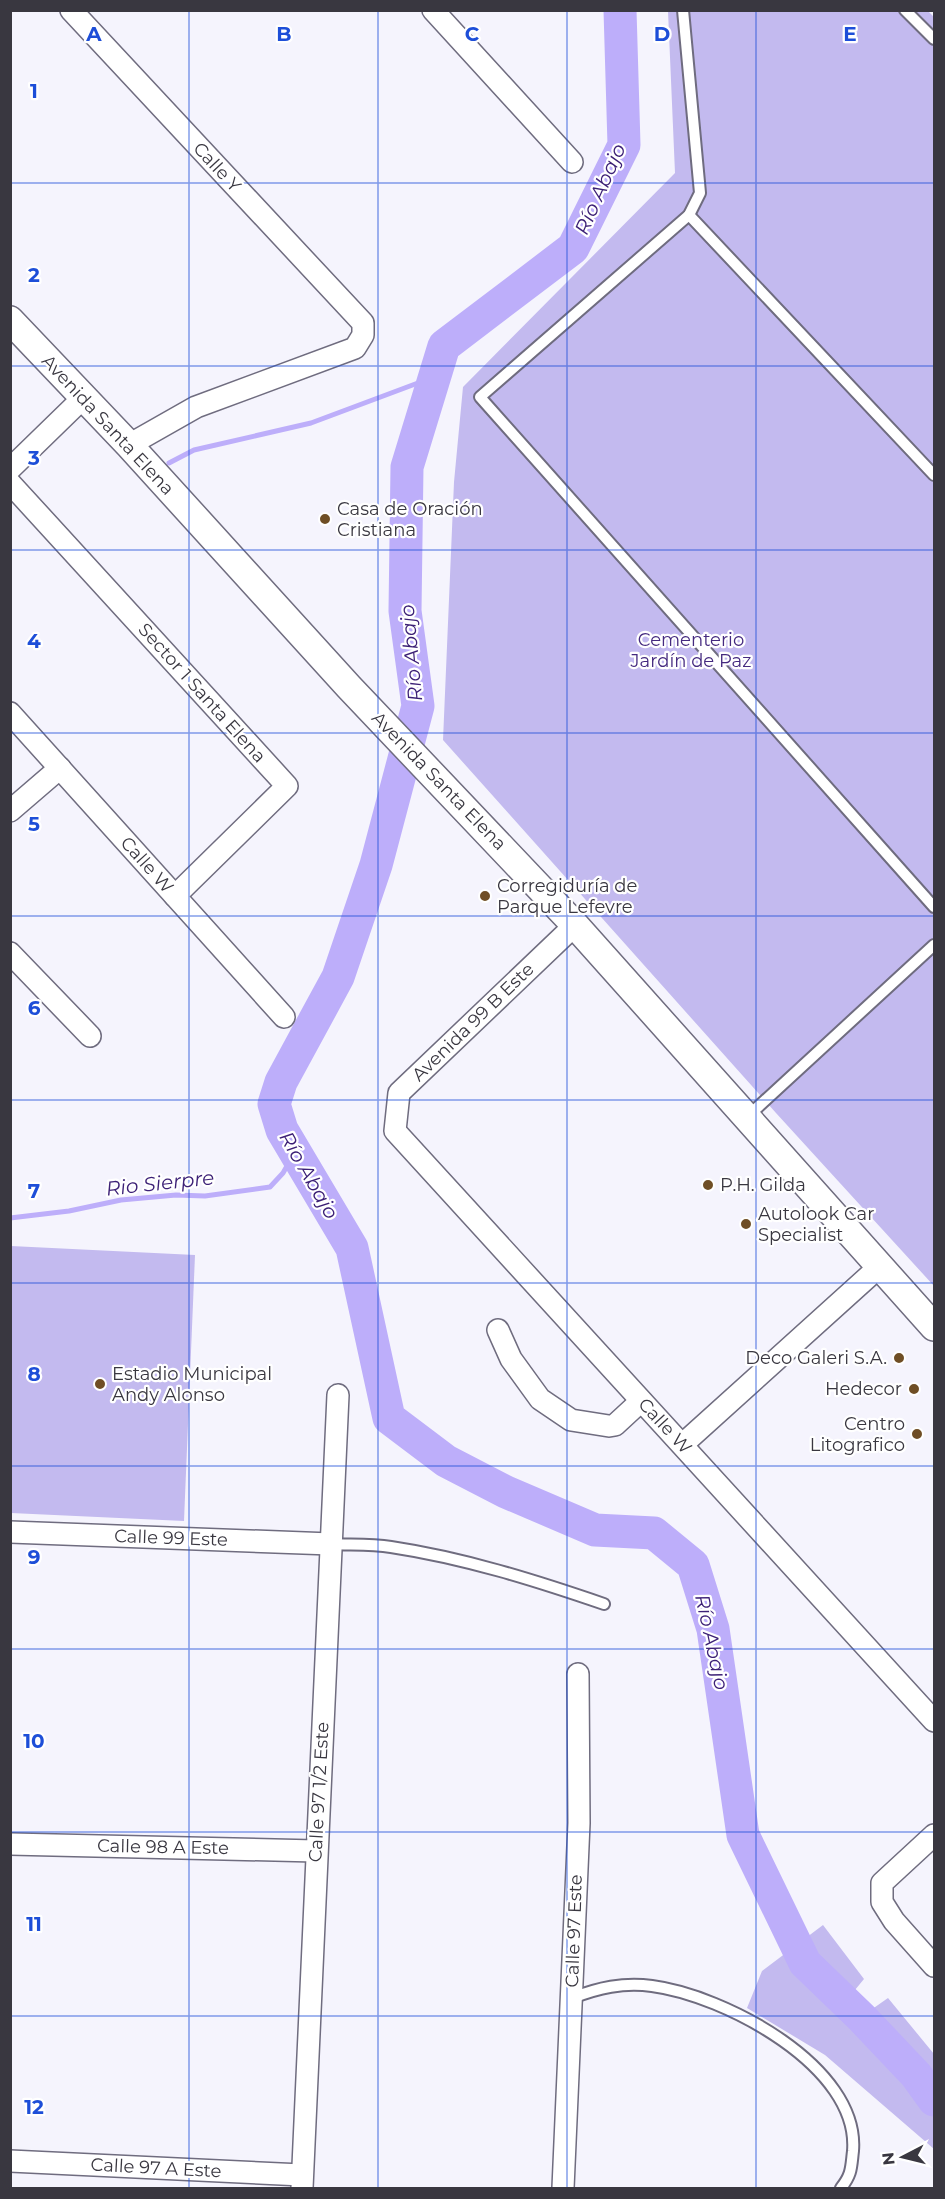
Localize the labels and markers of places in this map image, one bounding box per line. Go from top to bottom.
place label: Casa de Oración Cristiana [337,498,483,541]
marker: Casa de Oración Cristiana [318,512,332,526]
place label: Corregiduría de Parque Lefevre [497,875,638,918]
marker: Corregiduría de Parque Lefevre [478,889,492,903]
place label: P.H. Gilda [720,1174,806,1196]
marker: P.H. Gilda [701,1178,715,1192]
place label: Autolook Car Specialist [758,1203,874,1246]
marker: Autolook Car Specialist [739,1217,753,1231]
place label: Deco Galeri S.A. [745,1347,887,1369]
marker: Deco Galeri S.A. [892,1351,906,1365]
place label: Estadio Municipal Andy Alonso [112,1363,272,1406]
marker: Estadio Municipal Andy Alonso [93,1377,107,1391]
place label: Hedecor [825,1378,902,1400]
marker: Hedecor [907,1382,921,1396]
place label: Centro Litografico [810,1413,905,1456]
marker: Centro Litografico [910,1427,924,1441]

